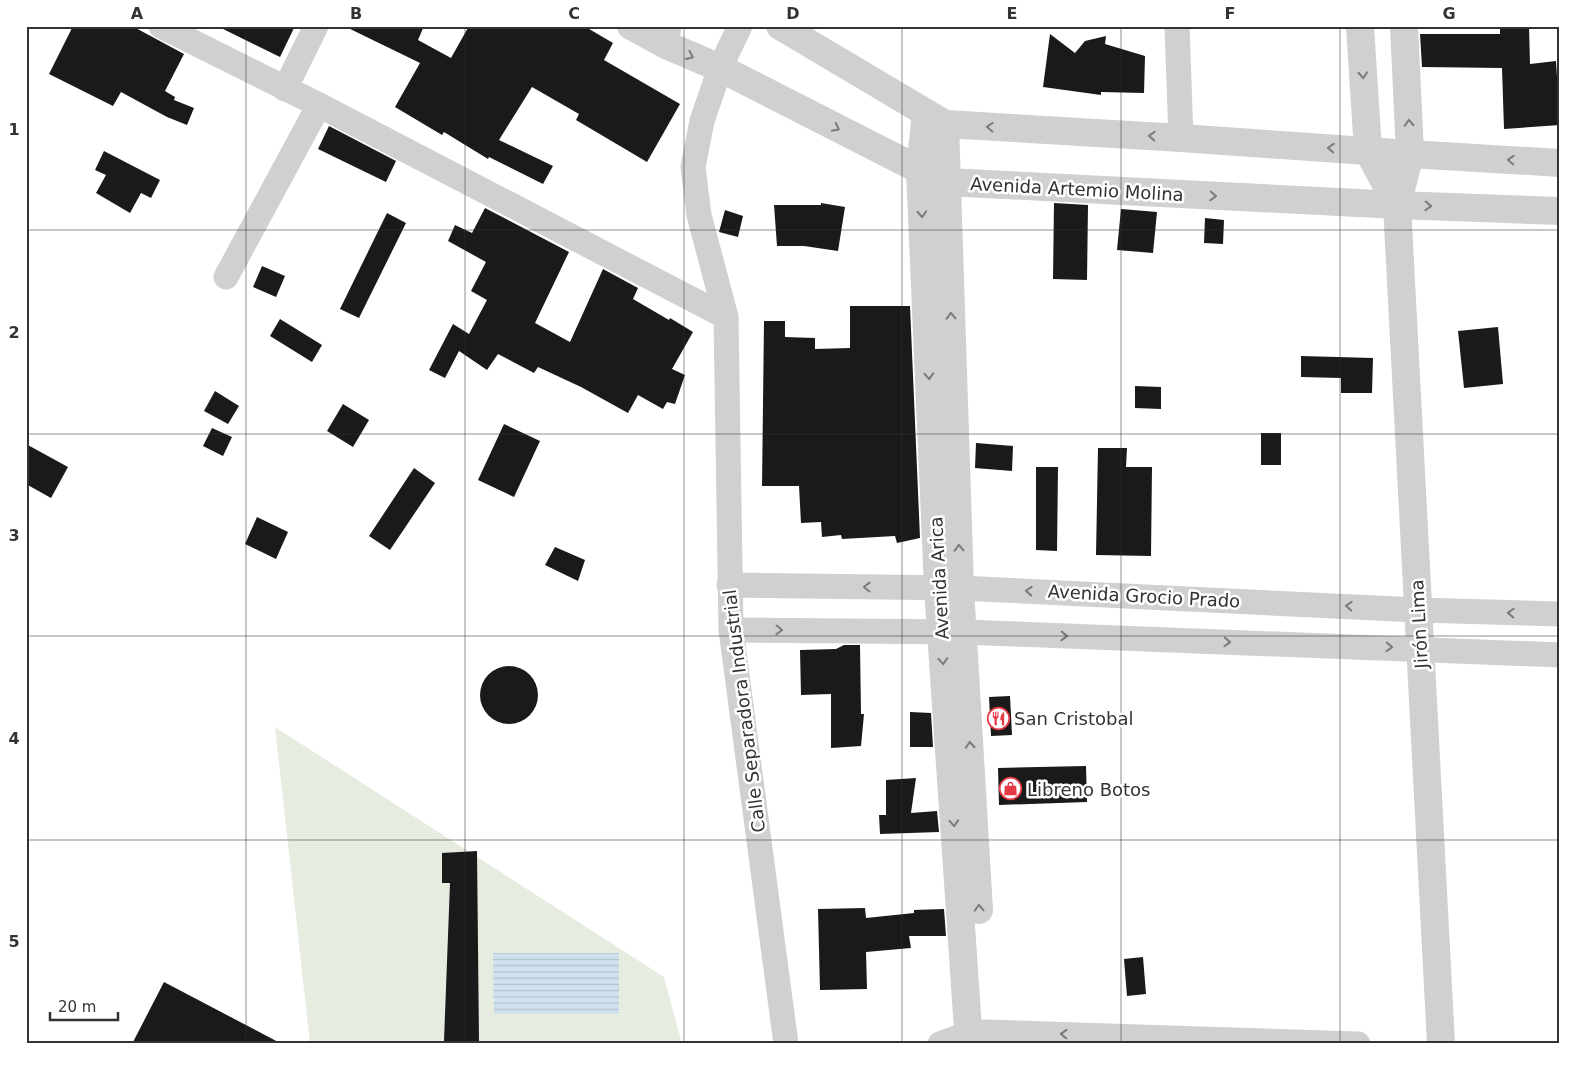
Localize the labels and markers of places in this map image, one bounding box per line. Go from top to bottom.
restaurant icon: San Cristobal [986,706,1010,730]
place label: San Cristobal [1014,708,1133,729]
shop icon: Libreno Botos [999,777,1023,801]
place label: Libreno Botos [1027,779,1151,800]

